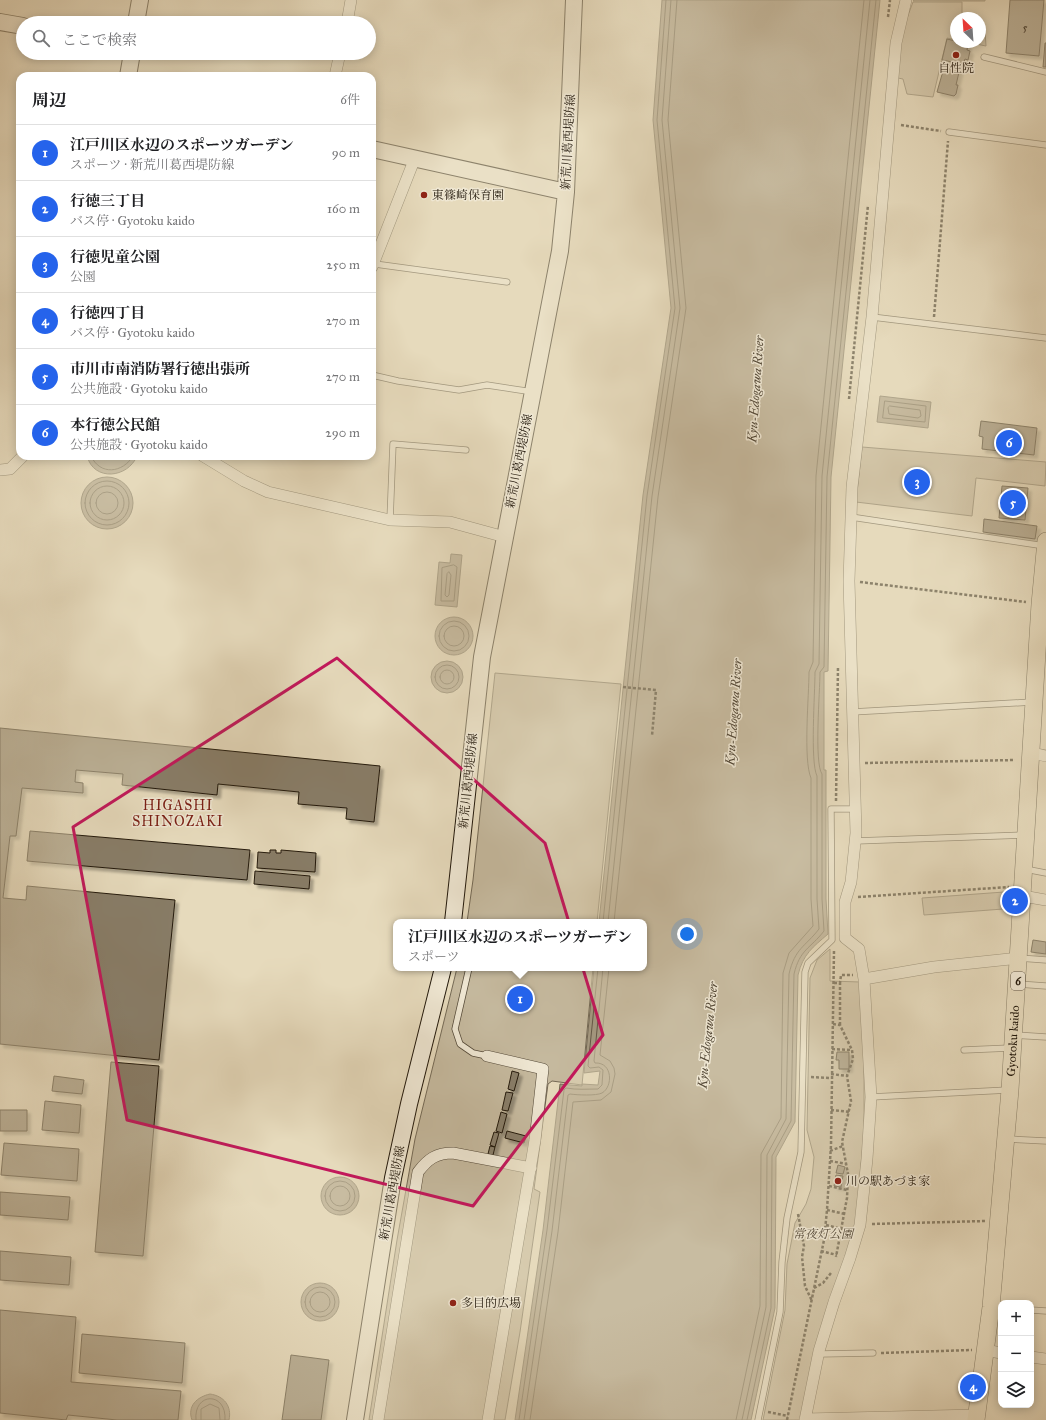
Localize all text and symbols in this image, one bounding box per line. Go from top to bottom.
north arrow [950,12,986,48]
search box [16,16,376,60]
house number: 5 [1023,22,1028,34]
icon: search [30,27,52,49]
text: ここで検索 [62,31,137,49]
marker: 自性院 [951,50,961,60]
place label: 自性院 [938,61,974,75]
text: 周辺 [32,90,66,111]
text: 6件 [340,92,360,108]
street label: 新荒川葛西堤防線 [558,94,578,190]
text: 江戸川区水辺のスポーツガーデン [70,136,294,154]
text: 1 [42,145,48,161]
text: 90 m [332,145,360,161]
text: スポーツ · 新荒川葛西堤防線 [70,157,234,173]
place label: 東篠崎保育園 [432,188,504,202]
marker: 東篠崎保育園 [419,190,429,200]
text: 行徳三丁目 [70,192,145,210]
text: 2 [42,201,48,217]
text: 160 m [327,201,360,217]
text: バス停 · Gyotoku kaido [70,213,195,229]
text: 行徳児童公園 [70,248,160,266]
text: 3 [42,257,48,273]
text: 250 m [326,257,360,273]
text: 公園 [70,269,96,285]
text: 行徳四丁目 [70,304,145,322]
text: 4 [41,313,49,329]
text: 270 m [326,313,360,329]
text: バス停 · Gyotoku kaido [70,325,195,341]
water label: Kyu-Edogawa River [744,335,768,444]
text: 市川市南消防署行徳出張所 [70,360,250,378]
text: 5 [42,369,48,385]
text: 270 m [326,369,360,385]
text: 公共施設 · Gyotoku kaido [70,381,208,397]
street label: 新荒川葛西堤防線 [503,413,535,509]
text: 本行徳公民館 [70,416,160,434]
text: 6 [42,425,48,441]
text: 290 m [325,425,360,441]
pin: 6 [996,428,1022,458]
text: 公共施設 · Gyotoku kaido [70,437,208,453]
pin: 3 [904,467,930,497]
pin: 5 [1000,488,1026,518]
water label: Kyu-Edogawa River [722,658,746,767]
street label: 新荒川葛西堤防線 [456,733,480,829]
district label: HIGASHI SHINOZAKI [132,797,224,830]
pin: 2 [1002,886,1028,916]
popup [393,919,647,971]
your location [677,924,697,944]
text: 江戸川区水辺のスポーツガーデン [408,928,632,946]
text: スポーツ [408,949,459,965]
road number: 6 [1011,972,1025,990]
water label: Kyu-Edogawa River [694,981,722,1090]
pin: 1 [507,984,533,1014]
street label: Gyotoku kaido [1004,1005,1022,1077]
street label: 新荒川葛西堤防線 [377,1145,407,1241]
place label: 川の駅あづま家 [846,1174,930,1188]
marker: 川の駅あづま家 [833,1176,843,1186]
park label: 常夜灯公園 [793,1227,855,1241]
place label: 多目的広場 [461,1296,521,1310]
marker: 多目的広場 [448,1298,458,1308]
map controls [998,1300,1034,1408]
button: + [998,1300,1034,1336]
button: − [998,1336,1034,1372]
pin: 4 [960,1372,986,1402]
button: layers [998,1372,1034,1408]

